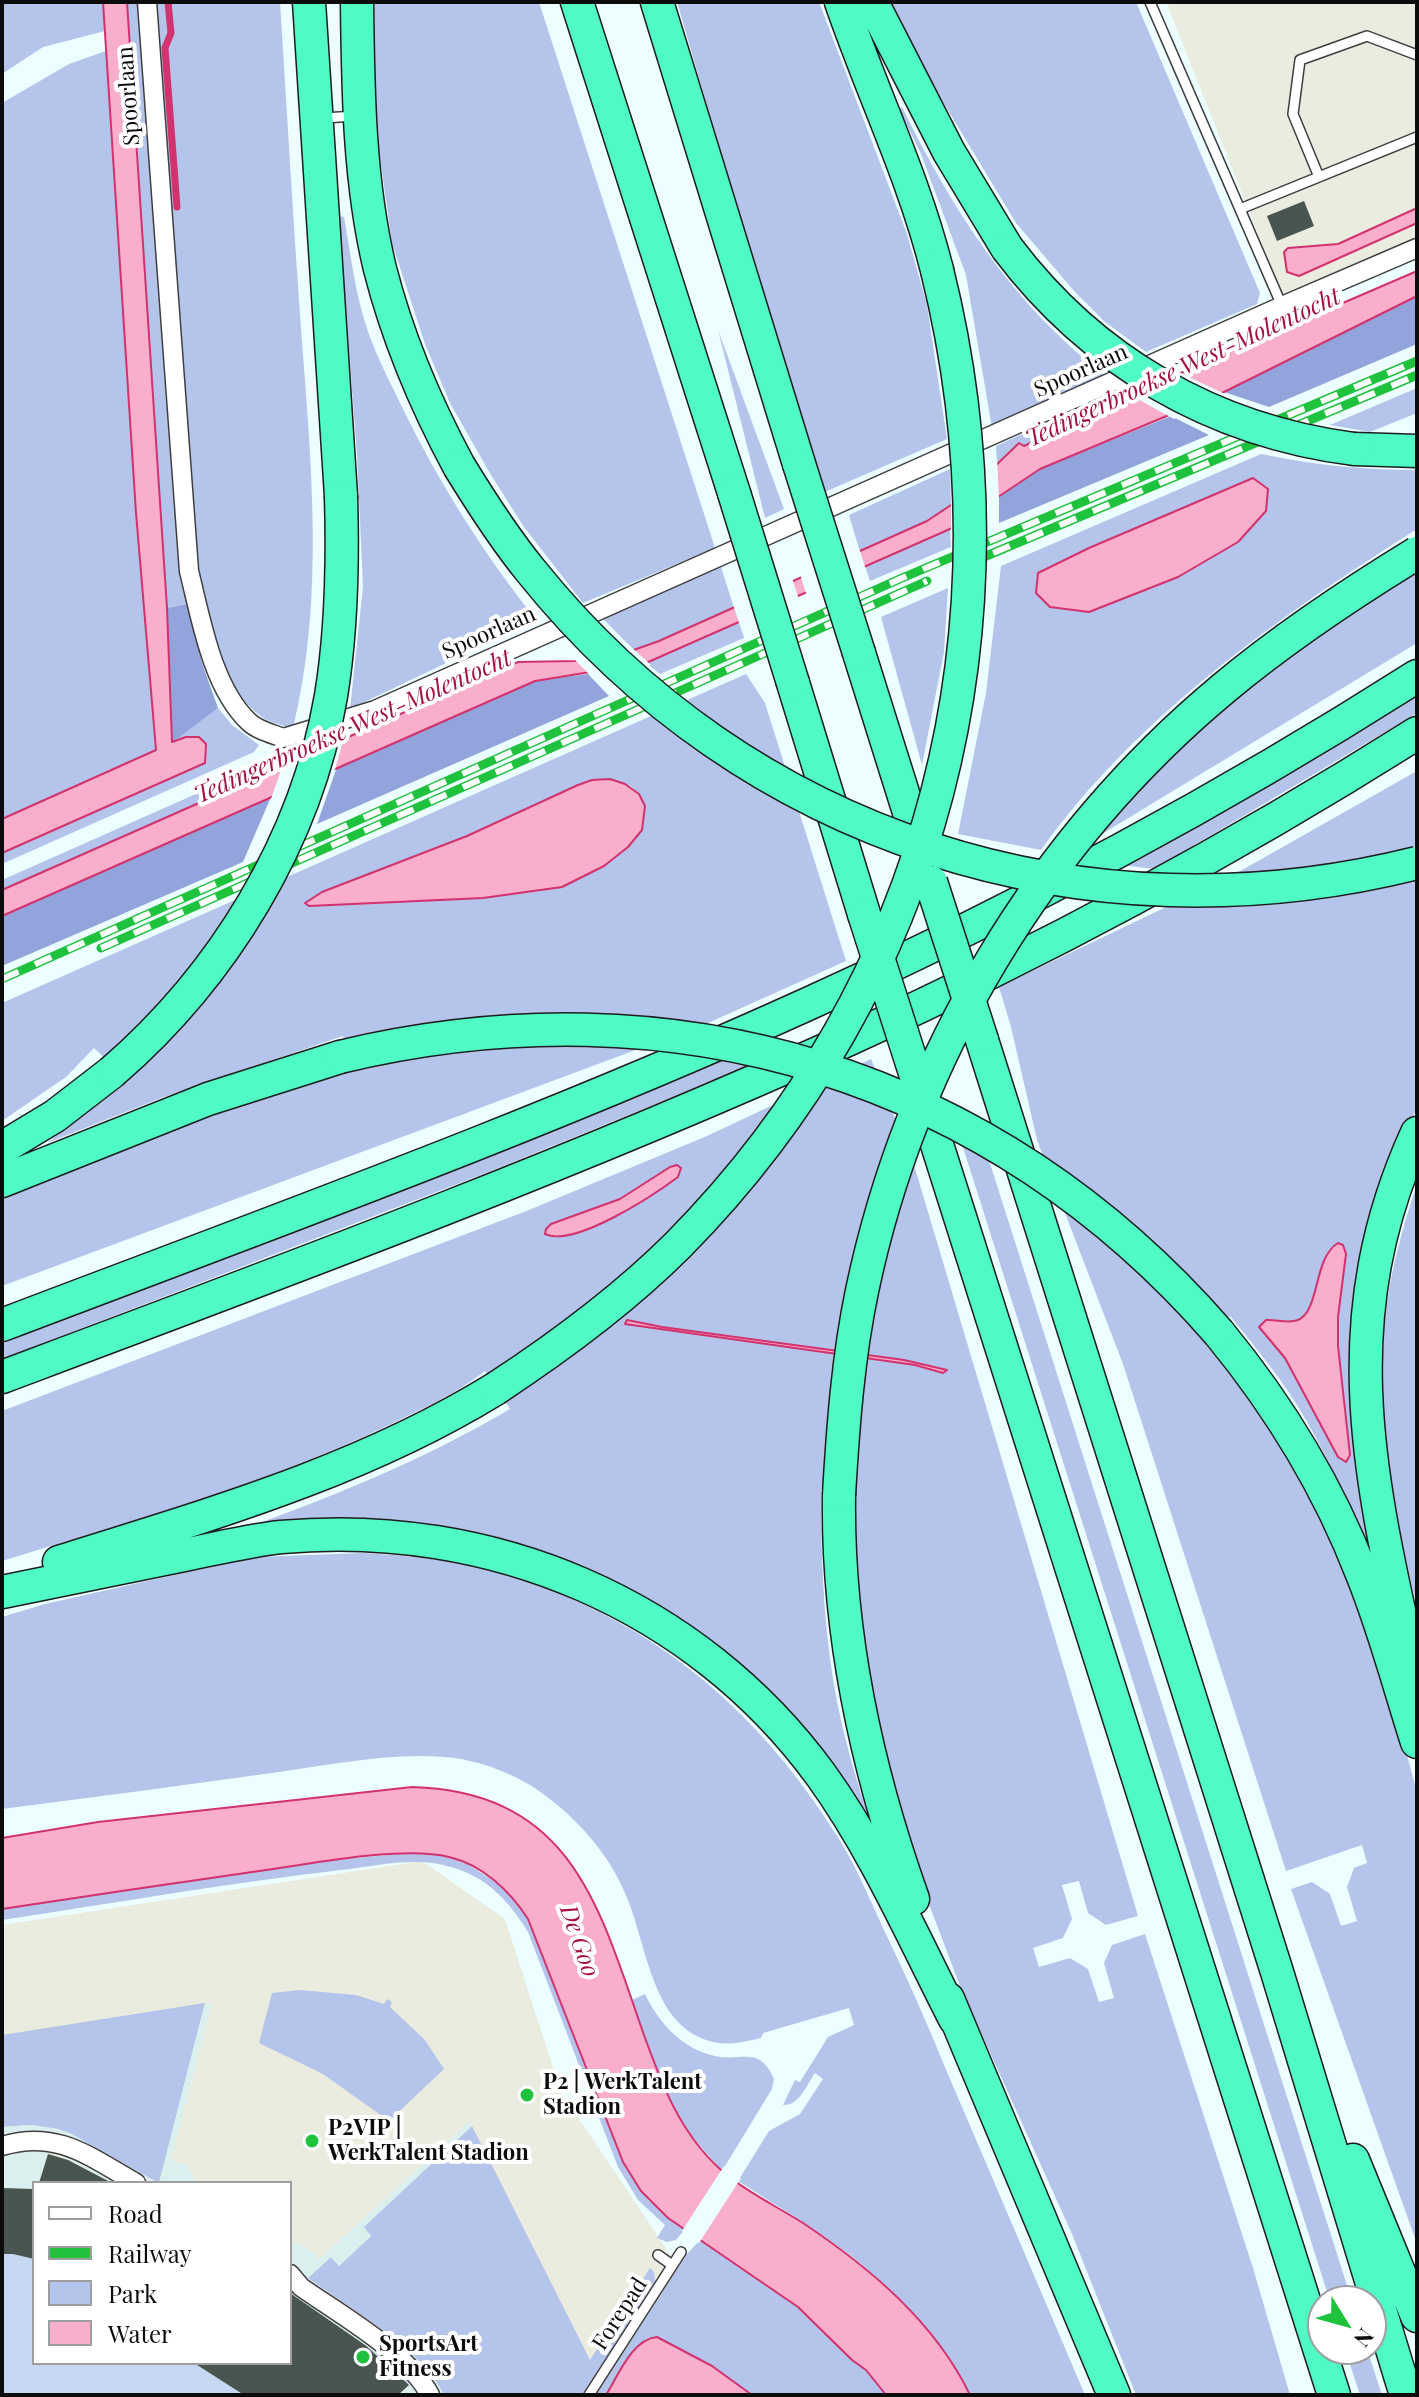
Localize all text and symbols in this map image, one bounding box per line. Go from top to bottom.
street label: Spoorlaan [112,45,146,147]
water label: Tedingerbroekse West-Molentocht [1021,282,1345,454]
street label: Spoorlaan [1030,339,1132,403]
street label: Spoorlaan [438,601,540,665]
water label: Tedingerbroekse West-Molentocht [190,644,516,810]
water label: De Goo [553,1901,605,1981]
place label: P2 | WerkTalent Stadion [543,2069,702,2120]
marker: P2 | WerkTalent Stadion [518,2086,536,2104]
place label: P2VIP | WerkTalent Stadion [328,2115,529,2166]
marker: P2VIP | WerkTalent Stadion [303,2132,321,2150]
legend [32,2181,292,2365]
text: Road [108,2197,163,2229]
text: Railway [108,2237,192,2269]
street label: Forepad [587,2273,653,2355]
text: Park [108,2277,157,2309]
north arrow [1307,2285,1387,2365]
text: Water [108,2317,172,2349]
text: N [1348,2323,1381,2354]
place label: SportsArt Fitness [379,2331,478,2382]
marker: SportsArt Fitness [354,2348,372,2366]

